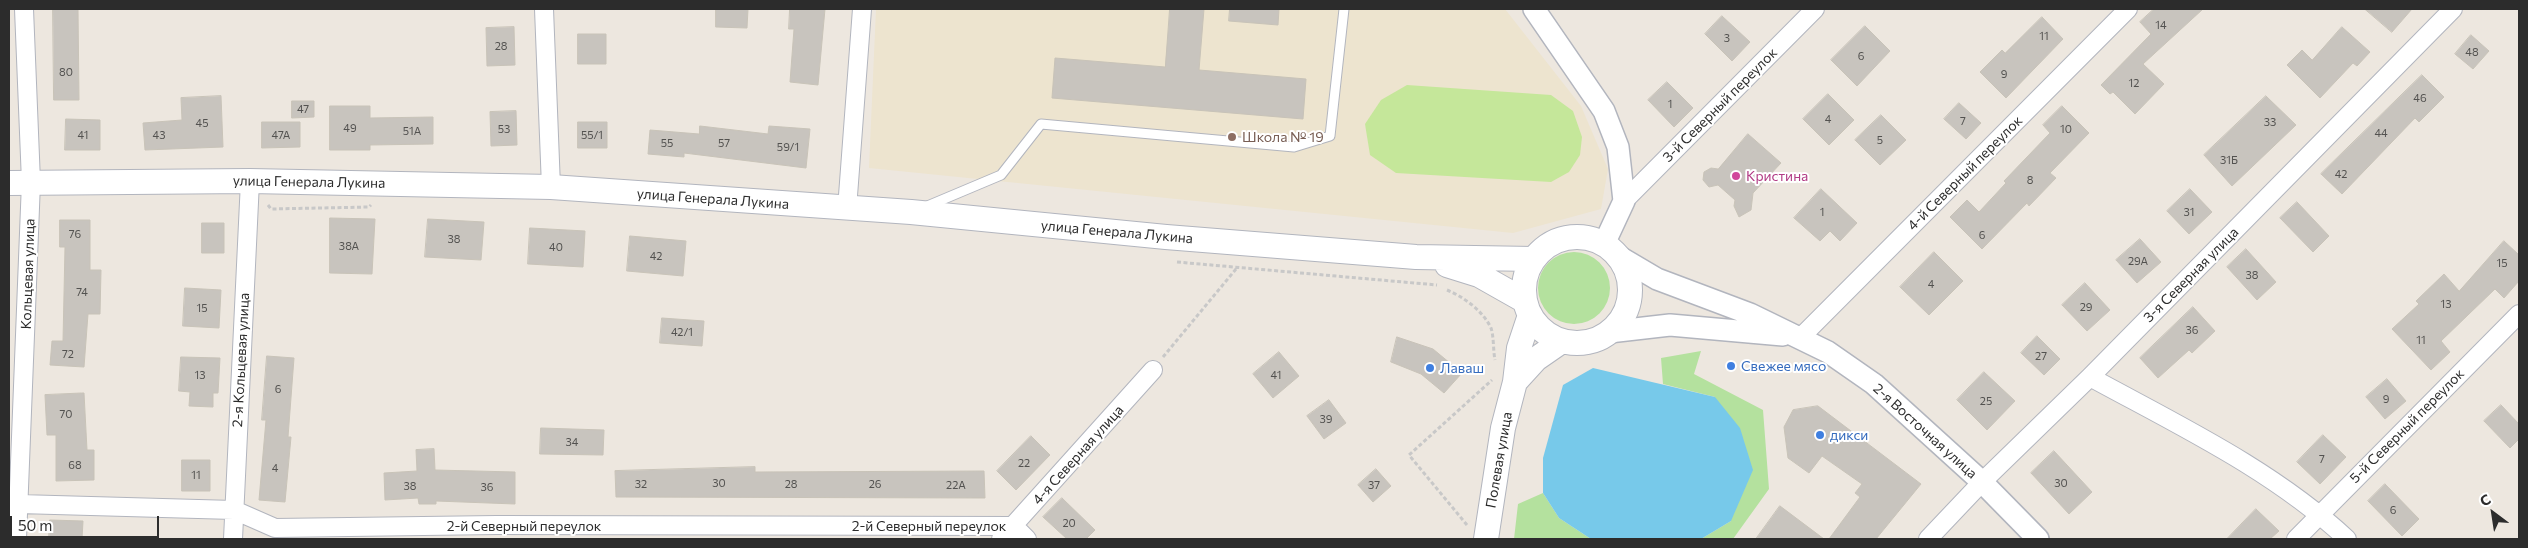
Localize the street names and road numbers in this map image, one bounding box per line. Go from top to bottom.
street label: 3-й Северный переулок [1659,44,1781,166]
street label: 4-й Северный переулок [1904,112,2026,234]
street label: улица Генерала Лукина [233,172,385,192]
street label: улица Генерала Лукина [636,185,790,213]
street label: улица Генерала Лукина [1040,217,1194,247]
street label: Кольцевая улица [18,218,38,330]
street label: 3-я Северная улица [2140,224,2242,326]
street label: 2-я Кольцевая улица [229,292,253,428]
street label: 5-й Северный переулок [2346,365,2468,487]
street label: 2-я Восточная улица [1870,380,1980,482]
street label: 4-я Северная улица [1029,402,1127,508]
street label: Полевая улица [1482,411,1516,509]
street label: 2-й Северный переулок [447,518,601,534]
street label: 2-й Северный переулок [852,518,1006,534]

